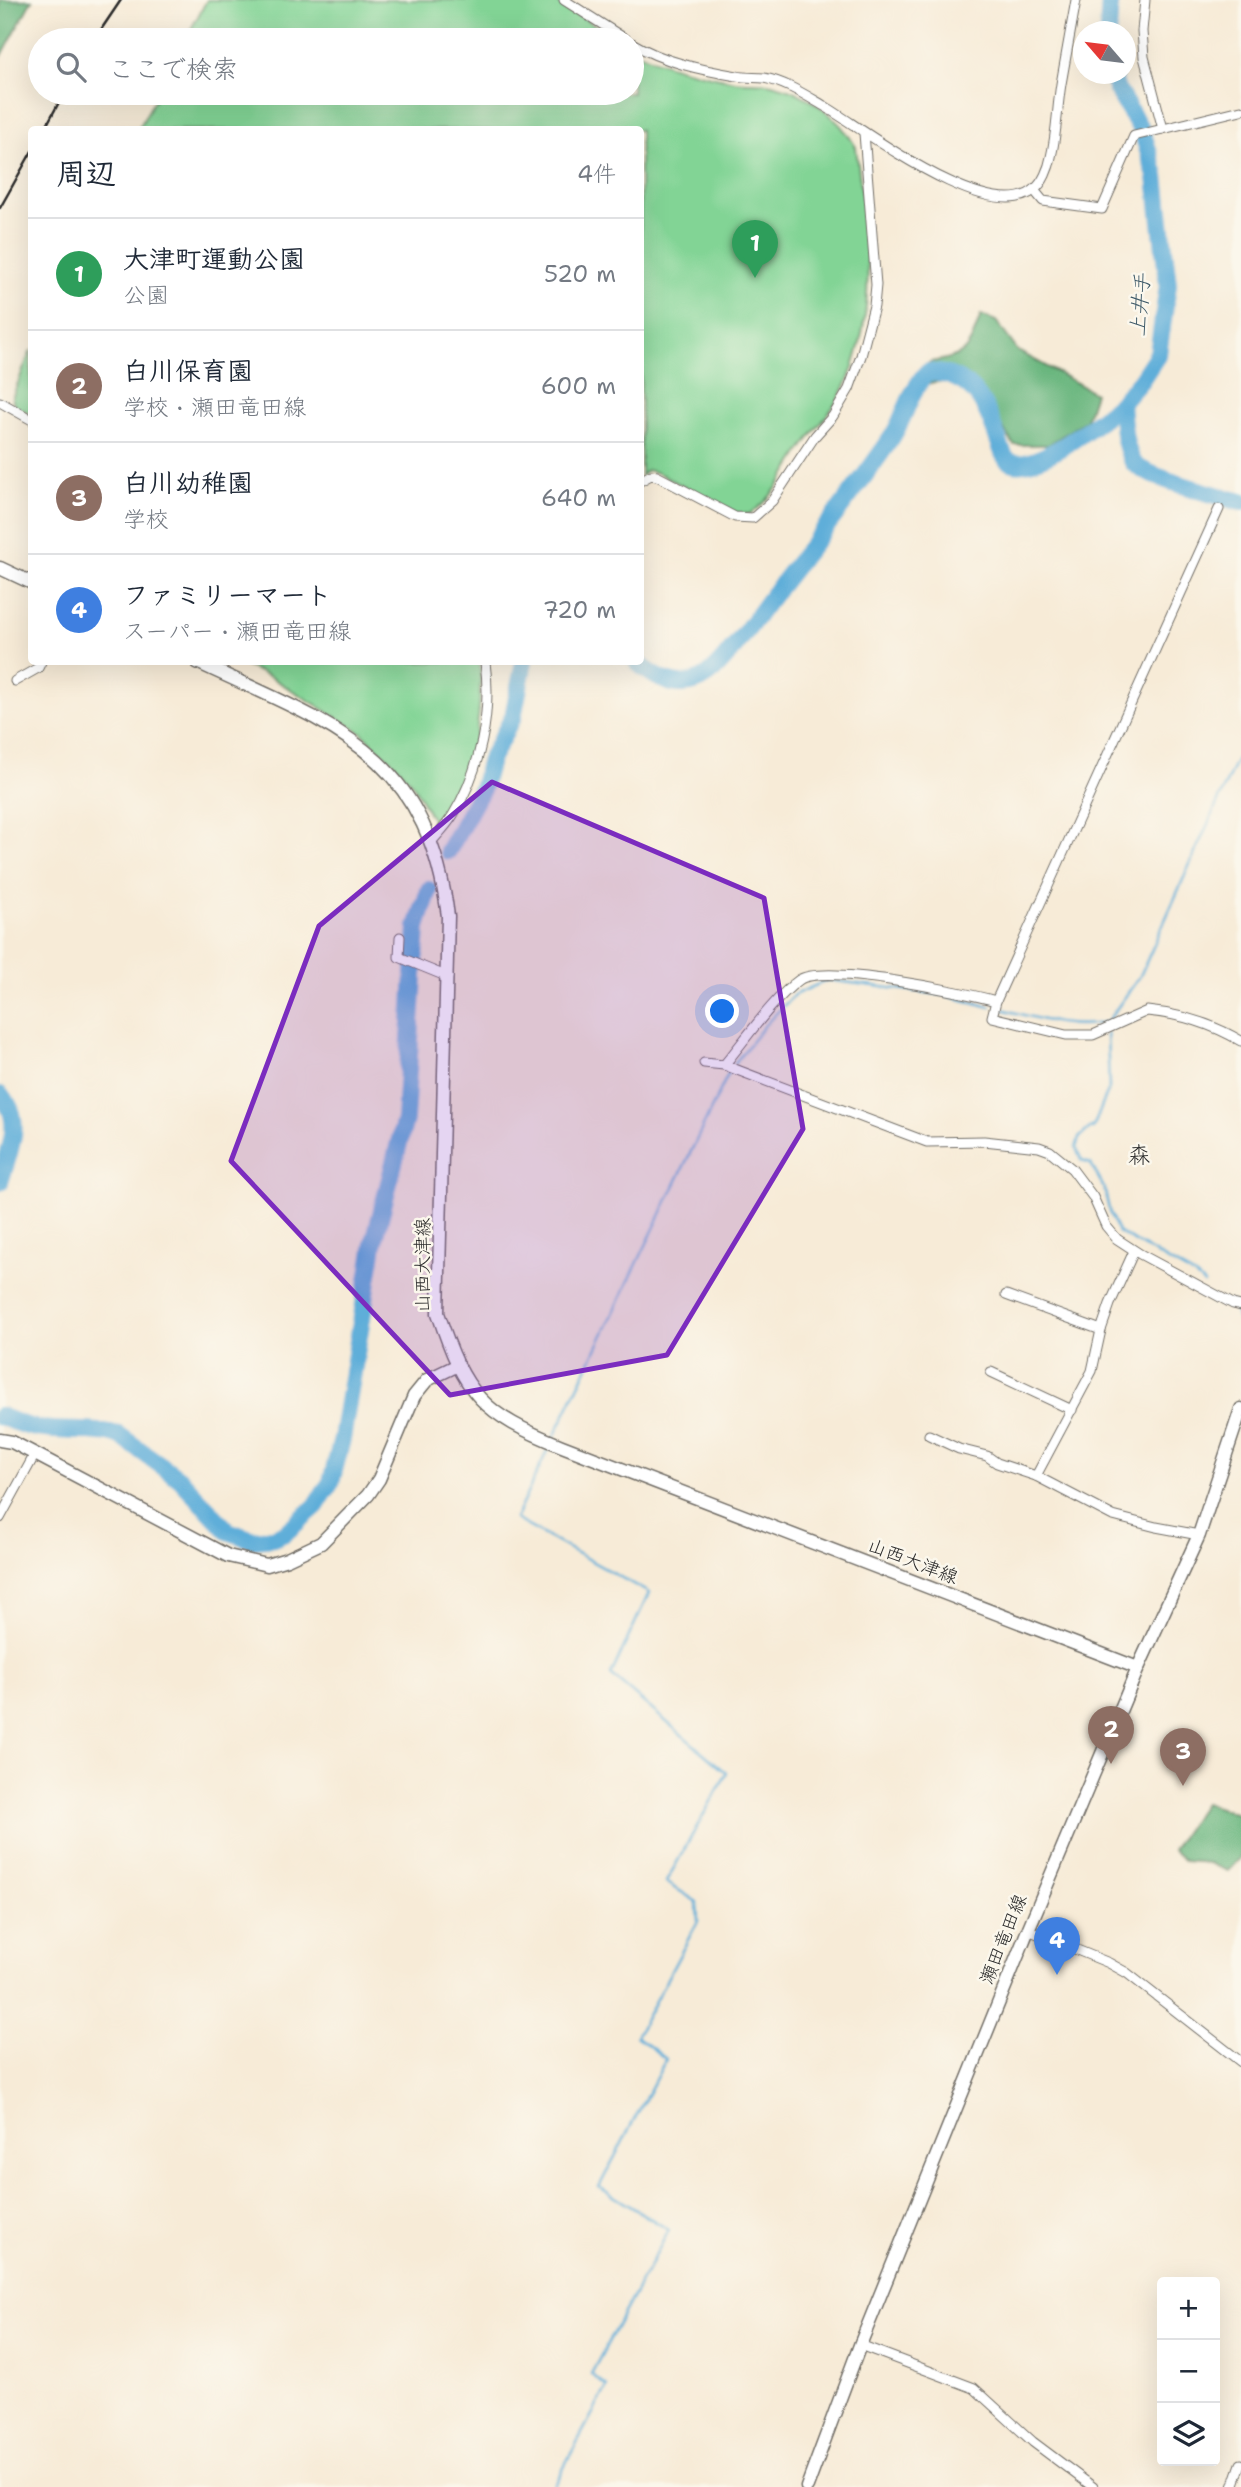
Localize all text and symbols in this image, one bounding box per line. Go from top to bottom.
north arrow [1073,21,1136,84]
search box [28,28,644,105]
icon: search [52,48,90,86]
text: ここで検索 [108,51,238,86]
text: 周辺 [56,153,116,194]
text: 4件 [577,159,616,189]
pin: 1 [732,220,778,278]
text: 大津町運動公園 [123,241,305,276]
text: 1 [74,259,84,289]
text: 520 m [544,259,616,289]
water label: 上井手 [1123,271,1157,338]
text: 公園 [123,280,169,310]
text: 白川保育園 [123,353,253,388]
text: 2 [71,371,87,401]
text: 600 m [541,371,616,401]
text: 学校 · 瀬田竜田線 [123,392,306,422]
text: 白川幼稚園 [123,465,253,500]
text: 3 [71,483,87,513]
text: 640 m [541,483,616,513]
text: 学校 [123,504,169,534]
text: ファミリーマート [123,577,332,612]
text: 4 [71,595,87,625]
text: 720 m [543,595,616,625]
text: スーパー · 瀬田竜田線 [123,616,351,646]
your location [705,994,739,1028]
district label: 森 [1128,1140,1151,1170]
street label: 山西大津線 [410,1217,435,1313]
street label: 山西大津線 [864,1532,962,1590]
pin: 2 [1088,1706,1134,1764]
pin: 3 [1160,1728,1206,1786]
street label: 瀬田竜田線 [974,1890,1032,1988]
pin: 4 [1034,1917,1080,1975]
map controls [1157,2277,1220,2466]
button: + [1157,2277,1220,2340]
button: − [1157,2340,1220,2403]
button: layers [1157,2403,1220,2466]

